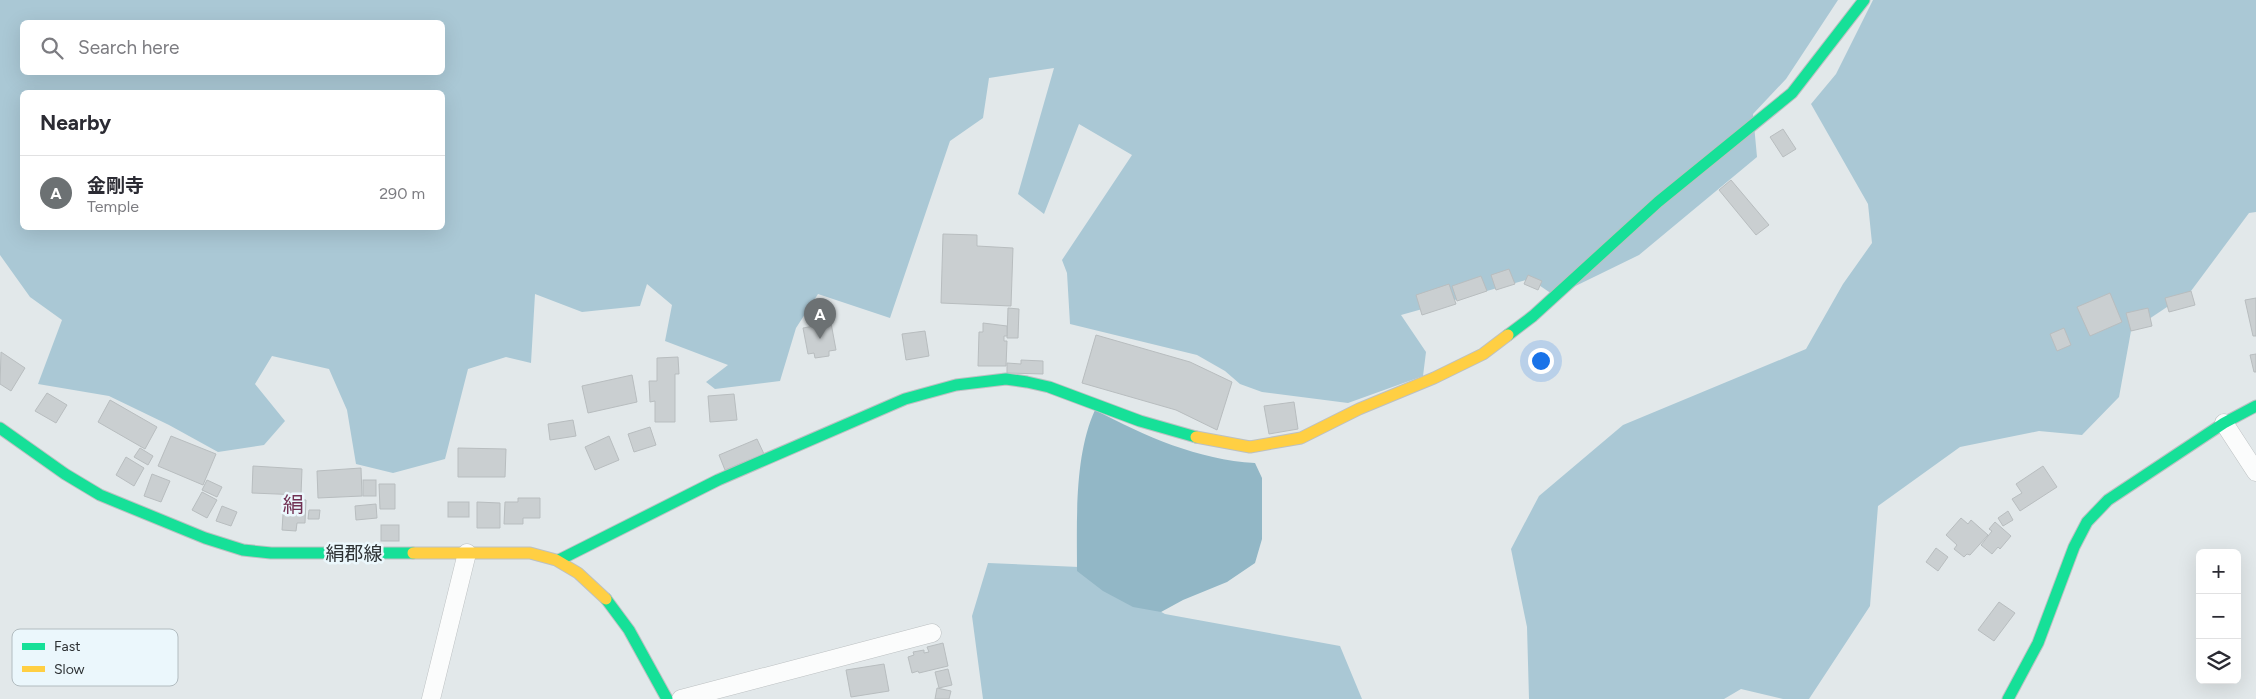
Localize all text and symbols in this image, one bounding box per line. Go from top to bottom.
search box [20,20,445,75]
icon: search [38,34,66,62]
text: Search here [78,36,180,59]
text: Nearby [40,110,111,135]
text: 金剛寺 [87,174,144,197]
text: A [50,184,62,203]
text: 290 m [379,184,425,203]
text: Temple [87,197,139,216]
pin: A [804,298,836,339]
your location [1528,348,1554,374]
district label: 絹 [283,492,304,517]
street label: 絹郡線 [325,542,383,565]
map controls [2196,549,2241,684]
button: + [2196,549,2241,594]
button: − [2196,594,2241,639]
legend [12,629,178,686]
text: Fast [54,638,80,655]
button: layers [2196,639,2241,684]
text: Slow [54,661,85,678]

